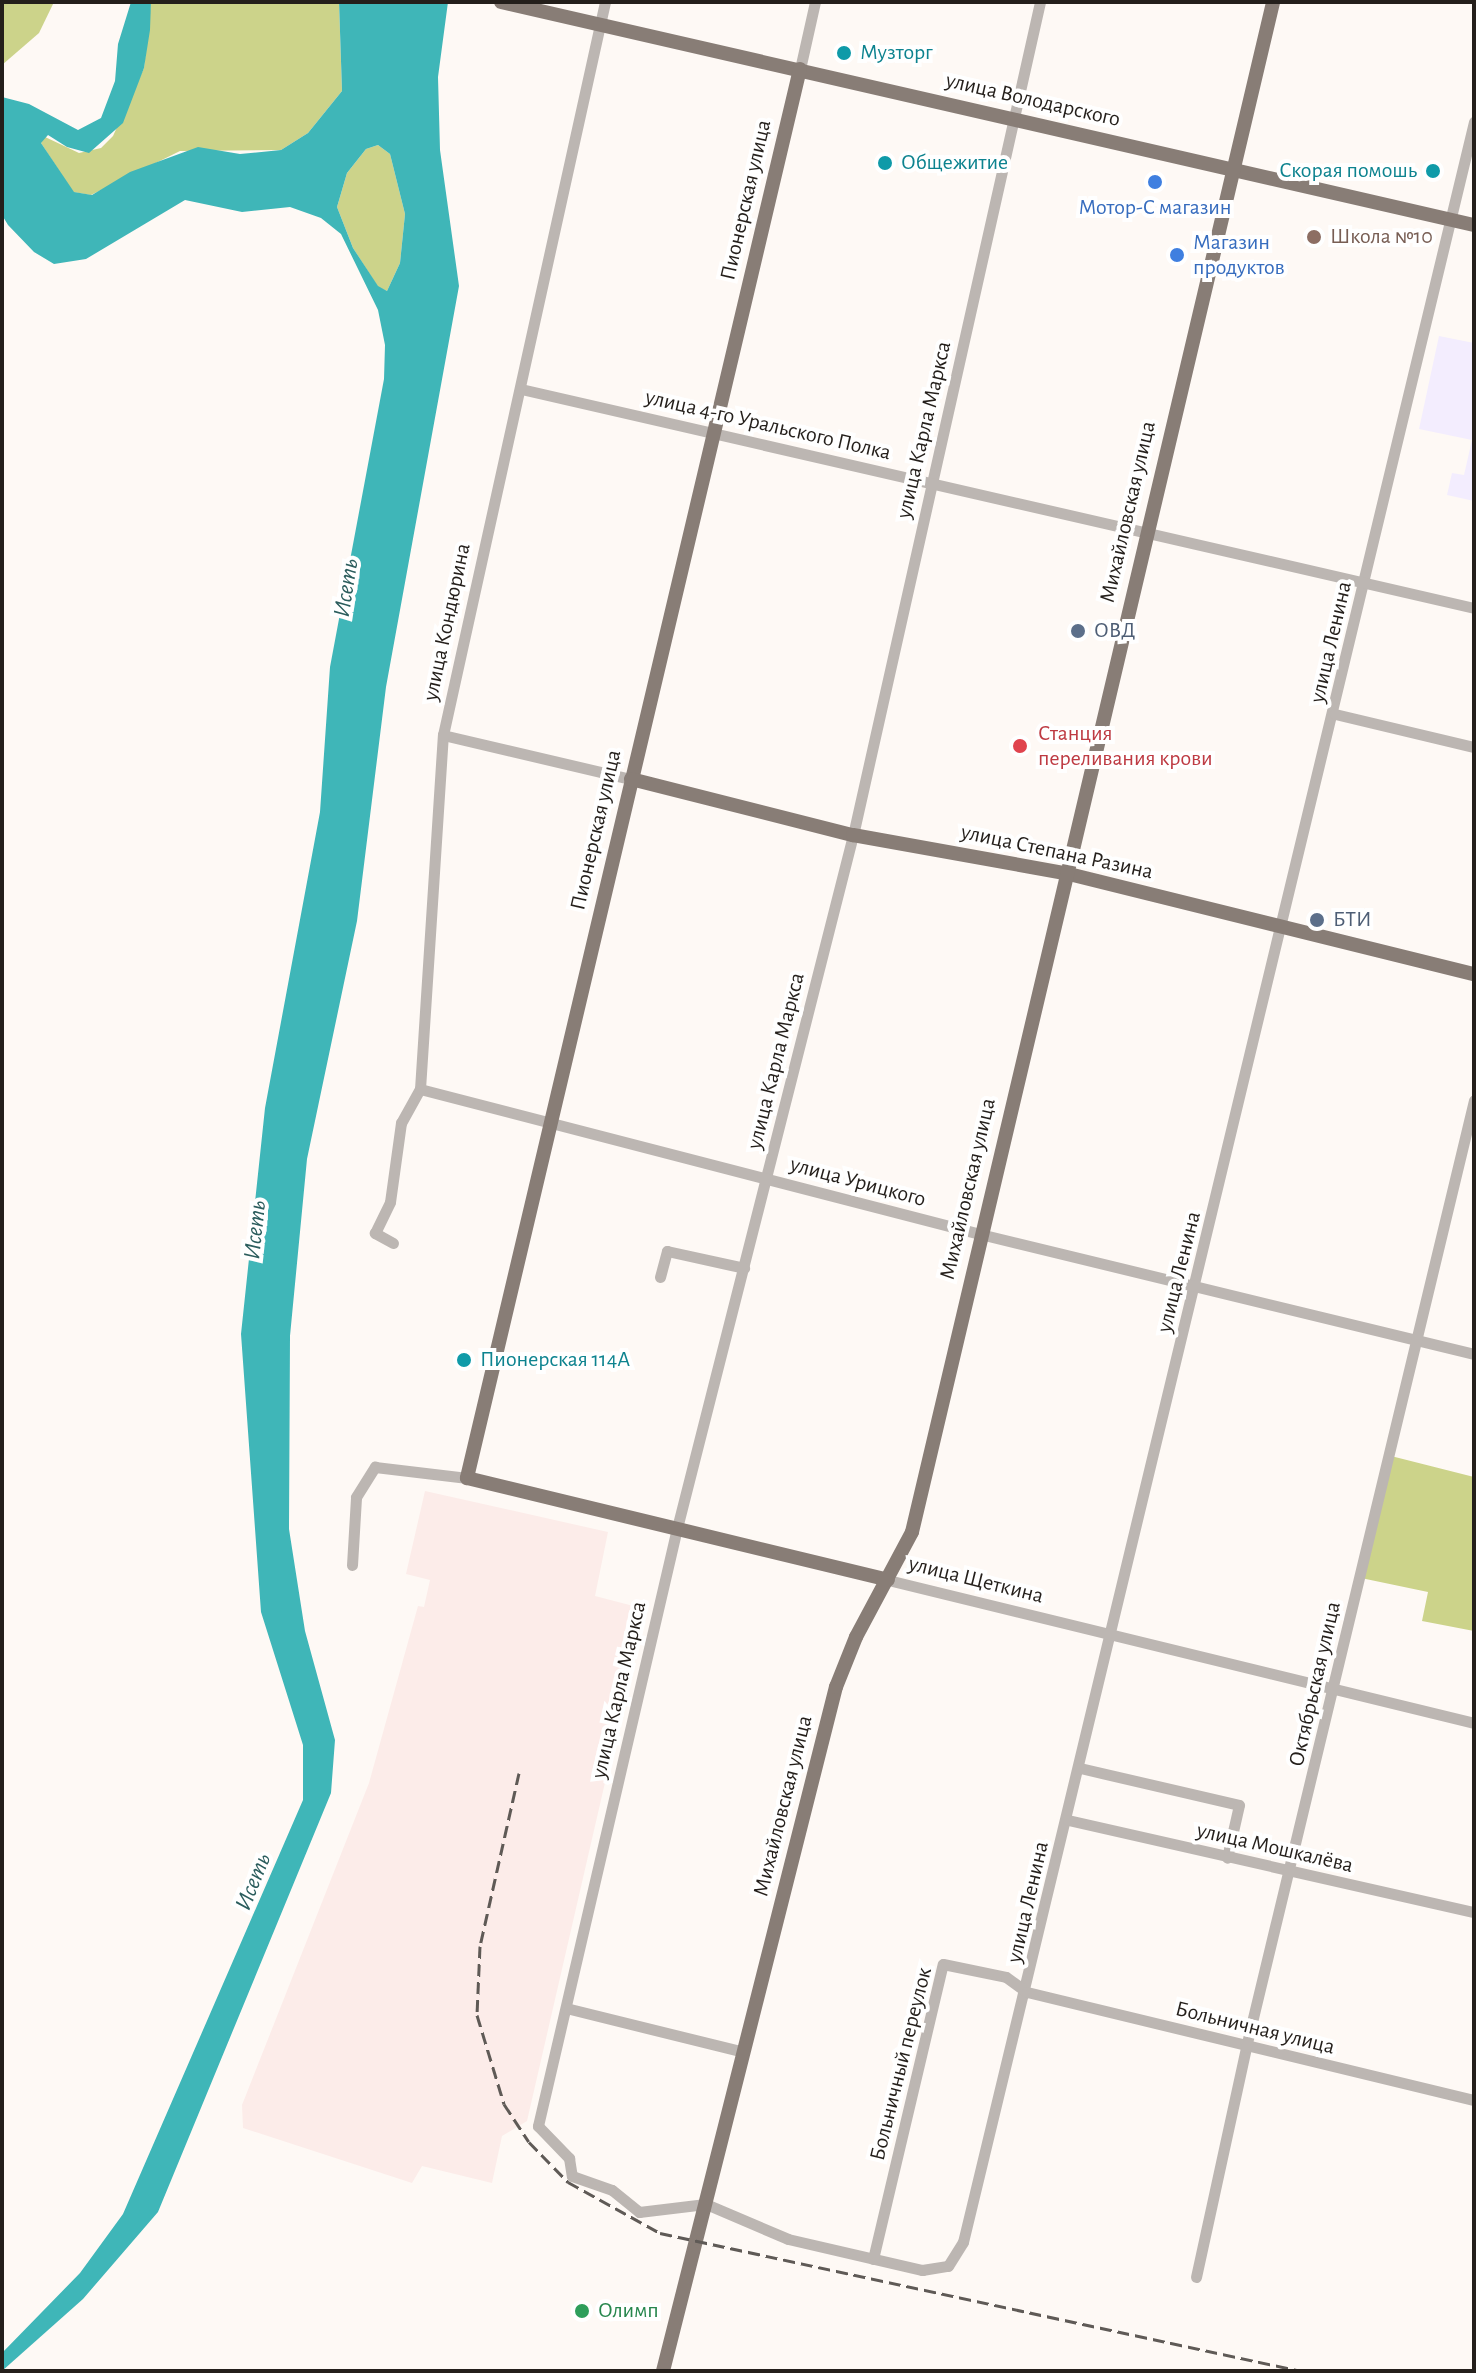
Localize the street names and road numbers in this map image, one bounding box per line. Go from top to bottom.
street label: улица Володарского [943,67,1123,133]
street label: Пионерская улица [715,117,777,283]
street label: улица Карла Маркса [891,339,957,521]
street label: улица 4-го Уральского Полка [643,384,893,466]
street label: Михайловская улица [1094,419,1162,605]
street label: улица Кондюрина [417,541,477,703]
street label: улица Ленина [1304,579,1358,705]
street label: Пионерская улица [565,747,627,913]
street label: улица Степана Разина [959,819,1155,885]
street label: улица Карла Маркса [741,970,811,1152]
street label: Михайловская улица [934,1096,1002,1282]
street label: улица Урицкого [787,1151,929,1213]
street label: улица Ленина [1151,1209,1207,1335]
street label: улица Щеткина [906,1550,1046,1610]
street label: улица Карла Маркса [586,1599,652,1781]
street label: Октябрьская улица [1283,1599,1347,1769]
street label: Михайловская улица [748,1713,818,1899]
street label: улица Мошкалёва [1194,1817,1356,1879]
street label: улица Ленина [1001,1839,1055,1965]
street label: Больничный переулок [864,1965,938,2163]
street label: Больничная улица [1173,1995,1337,2061]

